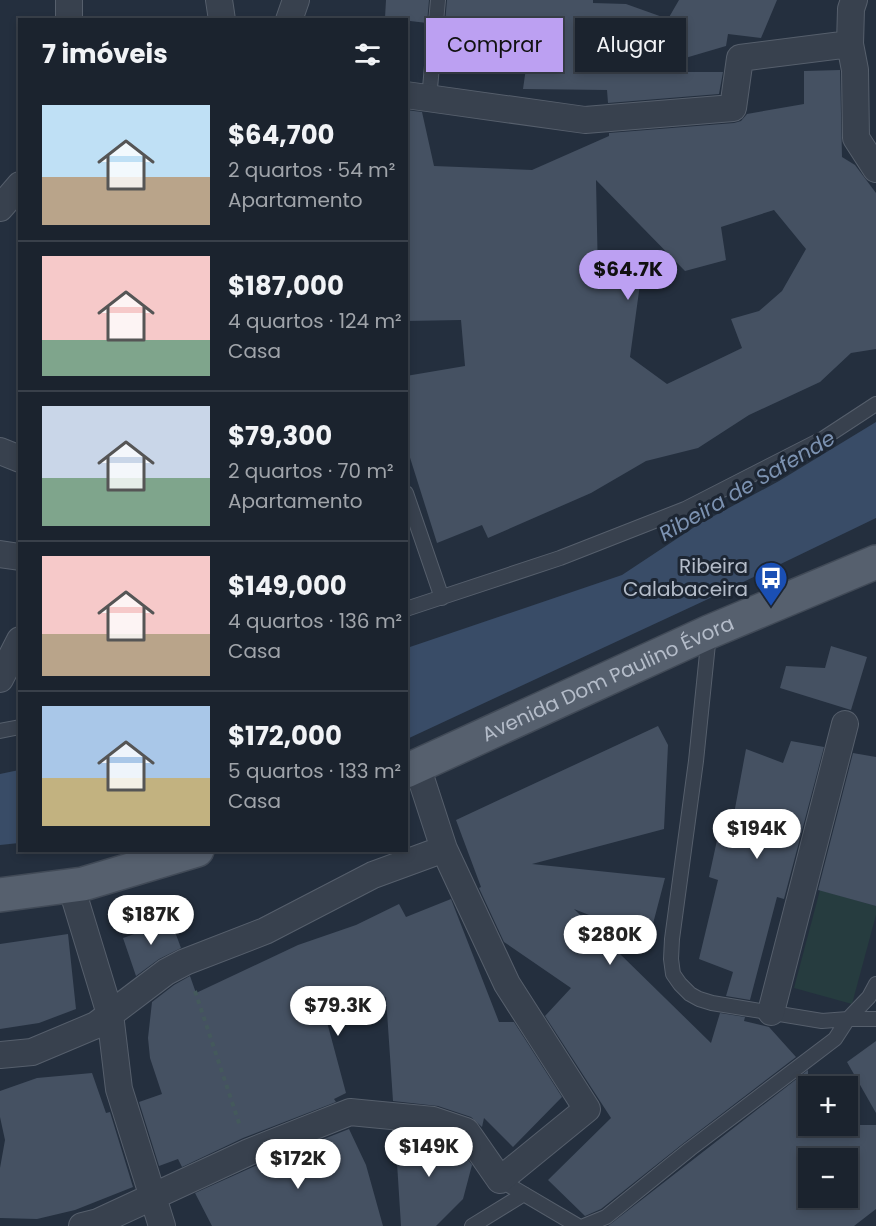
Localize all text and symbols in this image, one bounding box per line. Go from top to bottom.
chip: Comprar [426,18,563,72]
chip: Alugar [575,18,686,72]
text: 7 imóveis [42,36,168,72]
icon: filters [351,38,384,71]
text: $64,700 [228,117,335,153]
icon: home [90,129,162,201]
text: 2 quartos · 54 m² [228,156,395,184]
text: Apartamento [228,186,363,214]
pin: $64.7K [579,250,677,301]
text: $64.7K [593,255,663,283]
text: $187,000 [228,268,344,304]
icon: home [90,280,162,352]
text: 4 quartos · 124 m² [228,307,402,335]
text: Casa [228,337,281,365]
text: $79,300 [228,418,332,454]
water label: Ribeira de Safende [653,423,840,548]
icon: home [90,430,162,502]
text: 2 quartos · 70 m² [228,457,394,485]
text: Apartamento [228,487,363,515]
place label: Ribeira Calabaceira [623,552,748,603]
bus stop icon: Ribeira Calabaceira [753,560,789,607]
text: $149,000 [228,568,347,604]
icon: home [90,580,162,652]
text: 4 quartos · 136 m² [228,607,402,635]
street label: Avenida Dom Paulino Évora [477,609,738,748]
text: Casa [228,637,281,665]
text: $172,000 [228,718,342,754]
icon: home [90,730,162,802]
text: 5 quartos · 133 m² [228,757,401,785]
text: Casa [228,787,281,815]
pin: $194K [715,809,799,860]
text: $194K [727,814,787,842]
pin: $187K [109,895,193,946]
text: $187K [122,900,180,928]
pin: $280K [568,915,652,966]
text: $280K [578,920,642,948]
pin: $79.3K [289,986,387,1037]
text: $79.3K [304,991,372,1019]
map controls [798,1076,858,1208]
button: + [798,1076,858,1136]
pin: $149K [387,1127,471,1178]
text: $149K [399,1132,459,1160]
pin: $172K [256,1139,340,1190]
text: $172K [270,1144,326,1172]
button: − [798,1148,858,1208]

